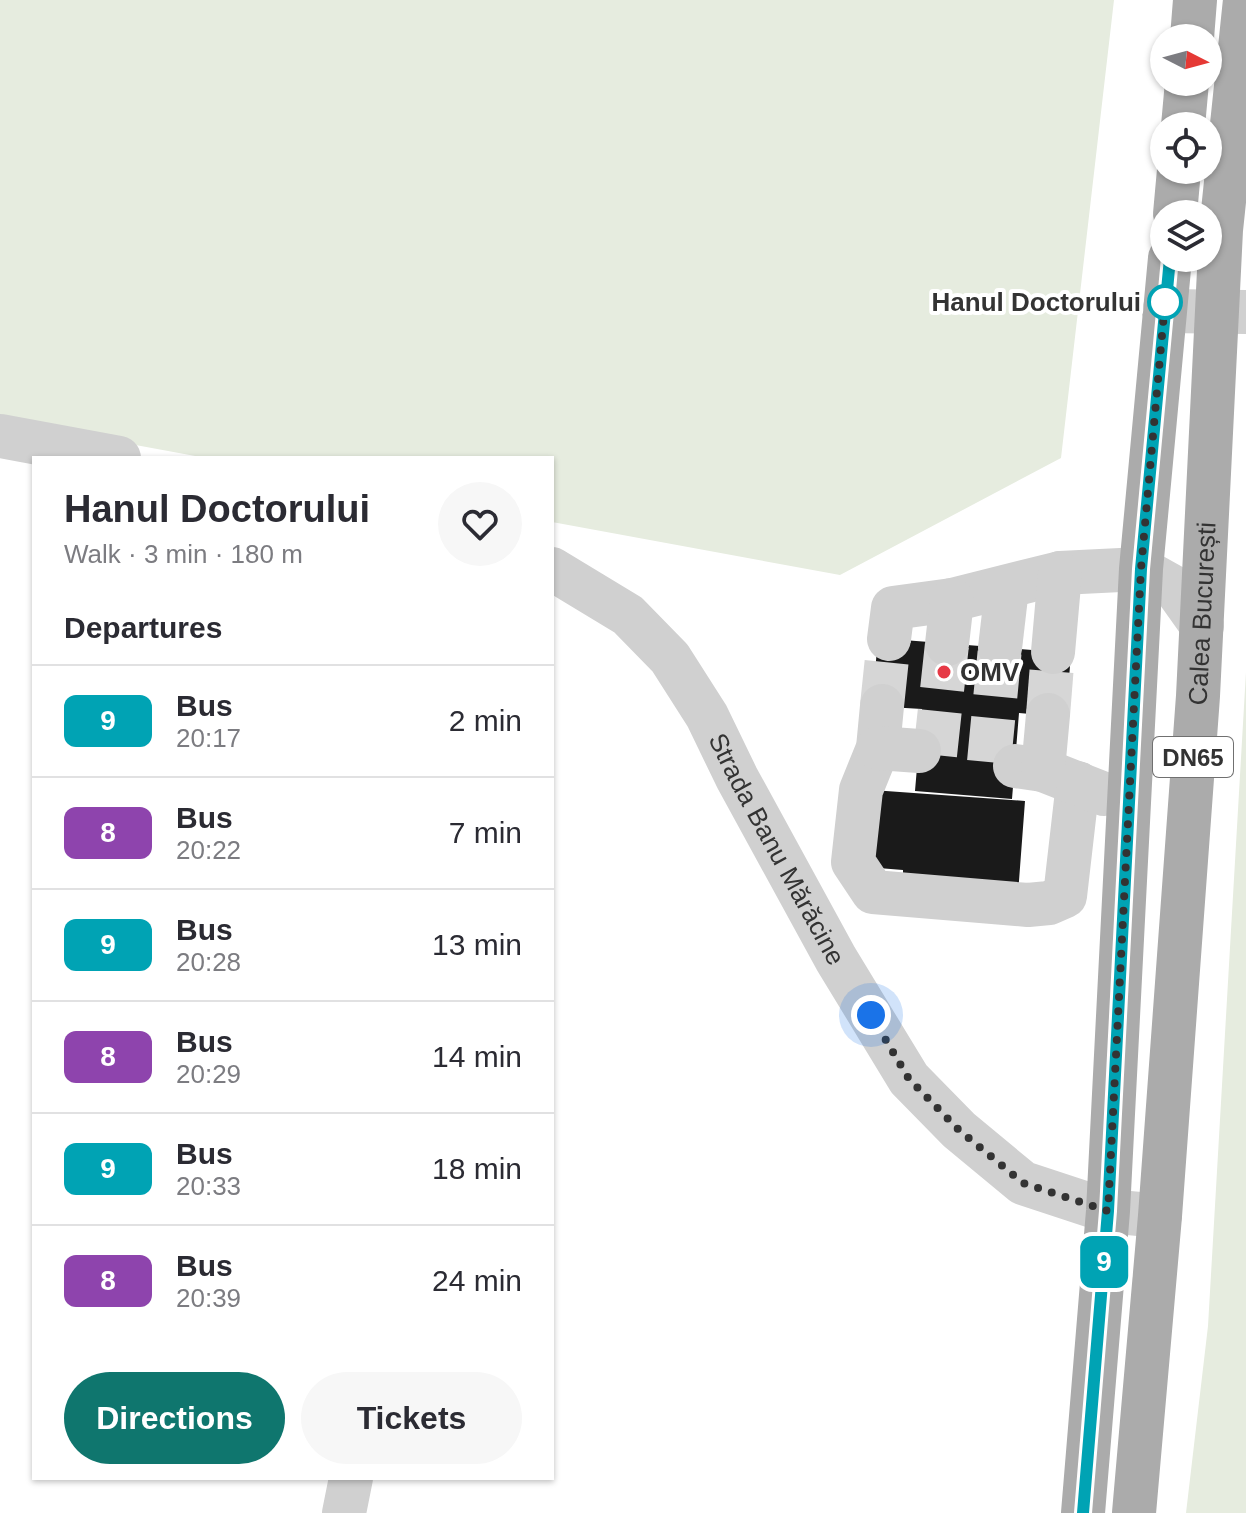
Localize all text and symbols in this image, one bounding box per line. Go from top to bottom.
north arrow [1150,24,1222,96]
map controls [1150,24,1222,272]
button: locate [1150,112,1222,184]
button: layers [1150,200,1222,272]
marker: Hanul Doctorului [1148,285,1182,319]
place label: Hanul Doctorului [932,287,1141,317]
button: heart [438,482,522,566]
text: Hanul Doctorului [64,488,370,530]
street label: Calea București [1183,521,1222,706]
text: Walk · 3 min · 180 m [64,539,303,569]
text: Departures [64,611,222,644]
place label: OMV [960,657,1020,687]
marker: OMV [935,663,953,681]
text: Bus [176,689,233,722]
text: 2 min [449,704,522,737]
text: 9 [100,705,116,736]
text: 20:17 [176,723,241,753]
street label: Strada Banu Mărăcine [703,728,851,970]
road number: DN65 [1153,737,1233,777]
text: Bus [176,801,233,834]
text: 7 min [449,816,522,849]
text: 8 [100,817,116,848]
text: 20:22 [176,835,241,865]
text: Bus [176,913,233,946]
text: 13 min [432,928,522,961]
text: 9 [100,929,116,960]
text: 20:28 [176,947,241,977]
your location [851,995,891,1035]
text: Bus [176,1025,233,1058]
text: 14 min [432,1040,522,1073]
text: 8 [100,1041,116,1072]
text: 20:29 [176,1059,241,1089]
text: Bus [176,1137,233,1170]
text: 18 min [432,1152,522,1185]
text: 9 [100,1153,116,1184]
text: 20:33 [176,1171,241,1201]
line badge: 9 [1078,1236,1130,1288]
text: 9 [1096,1246,1112,1277]
text: Bus [176,1249,233,1282]
text: 24 min [432,1264,522,1297]
text: 8 [100,1265,116,1296]
text: 20:39 [176,1283,241,1313]
button: Directions [64,1372,285,1464]
button: Tickets [301,1372,522,1464]

